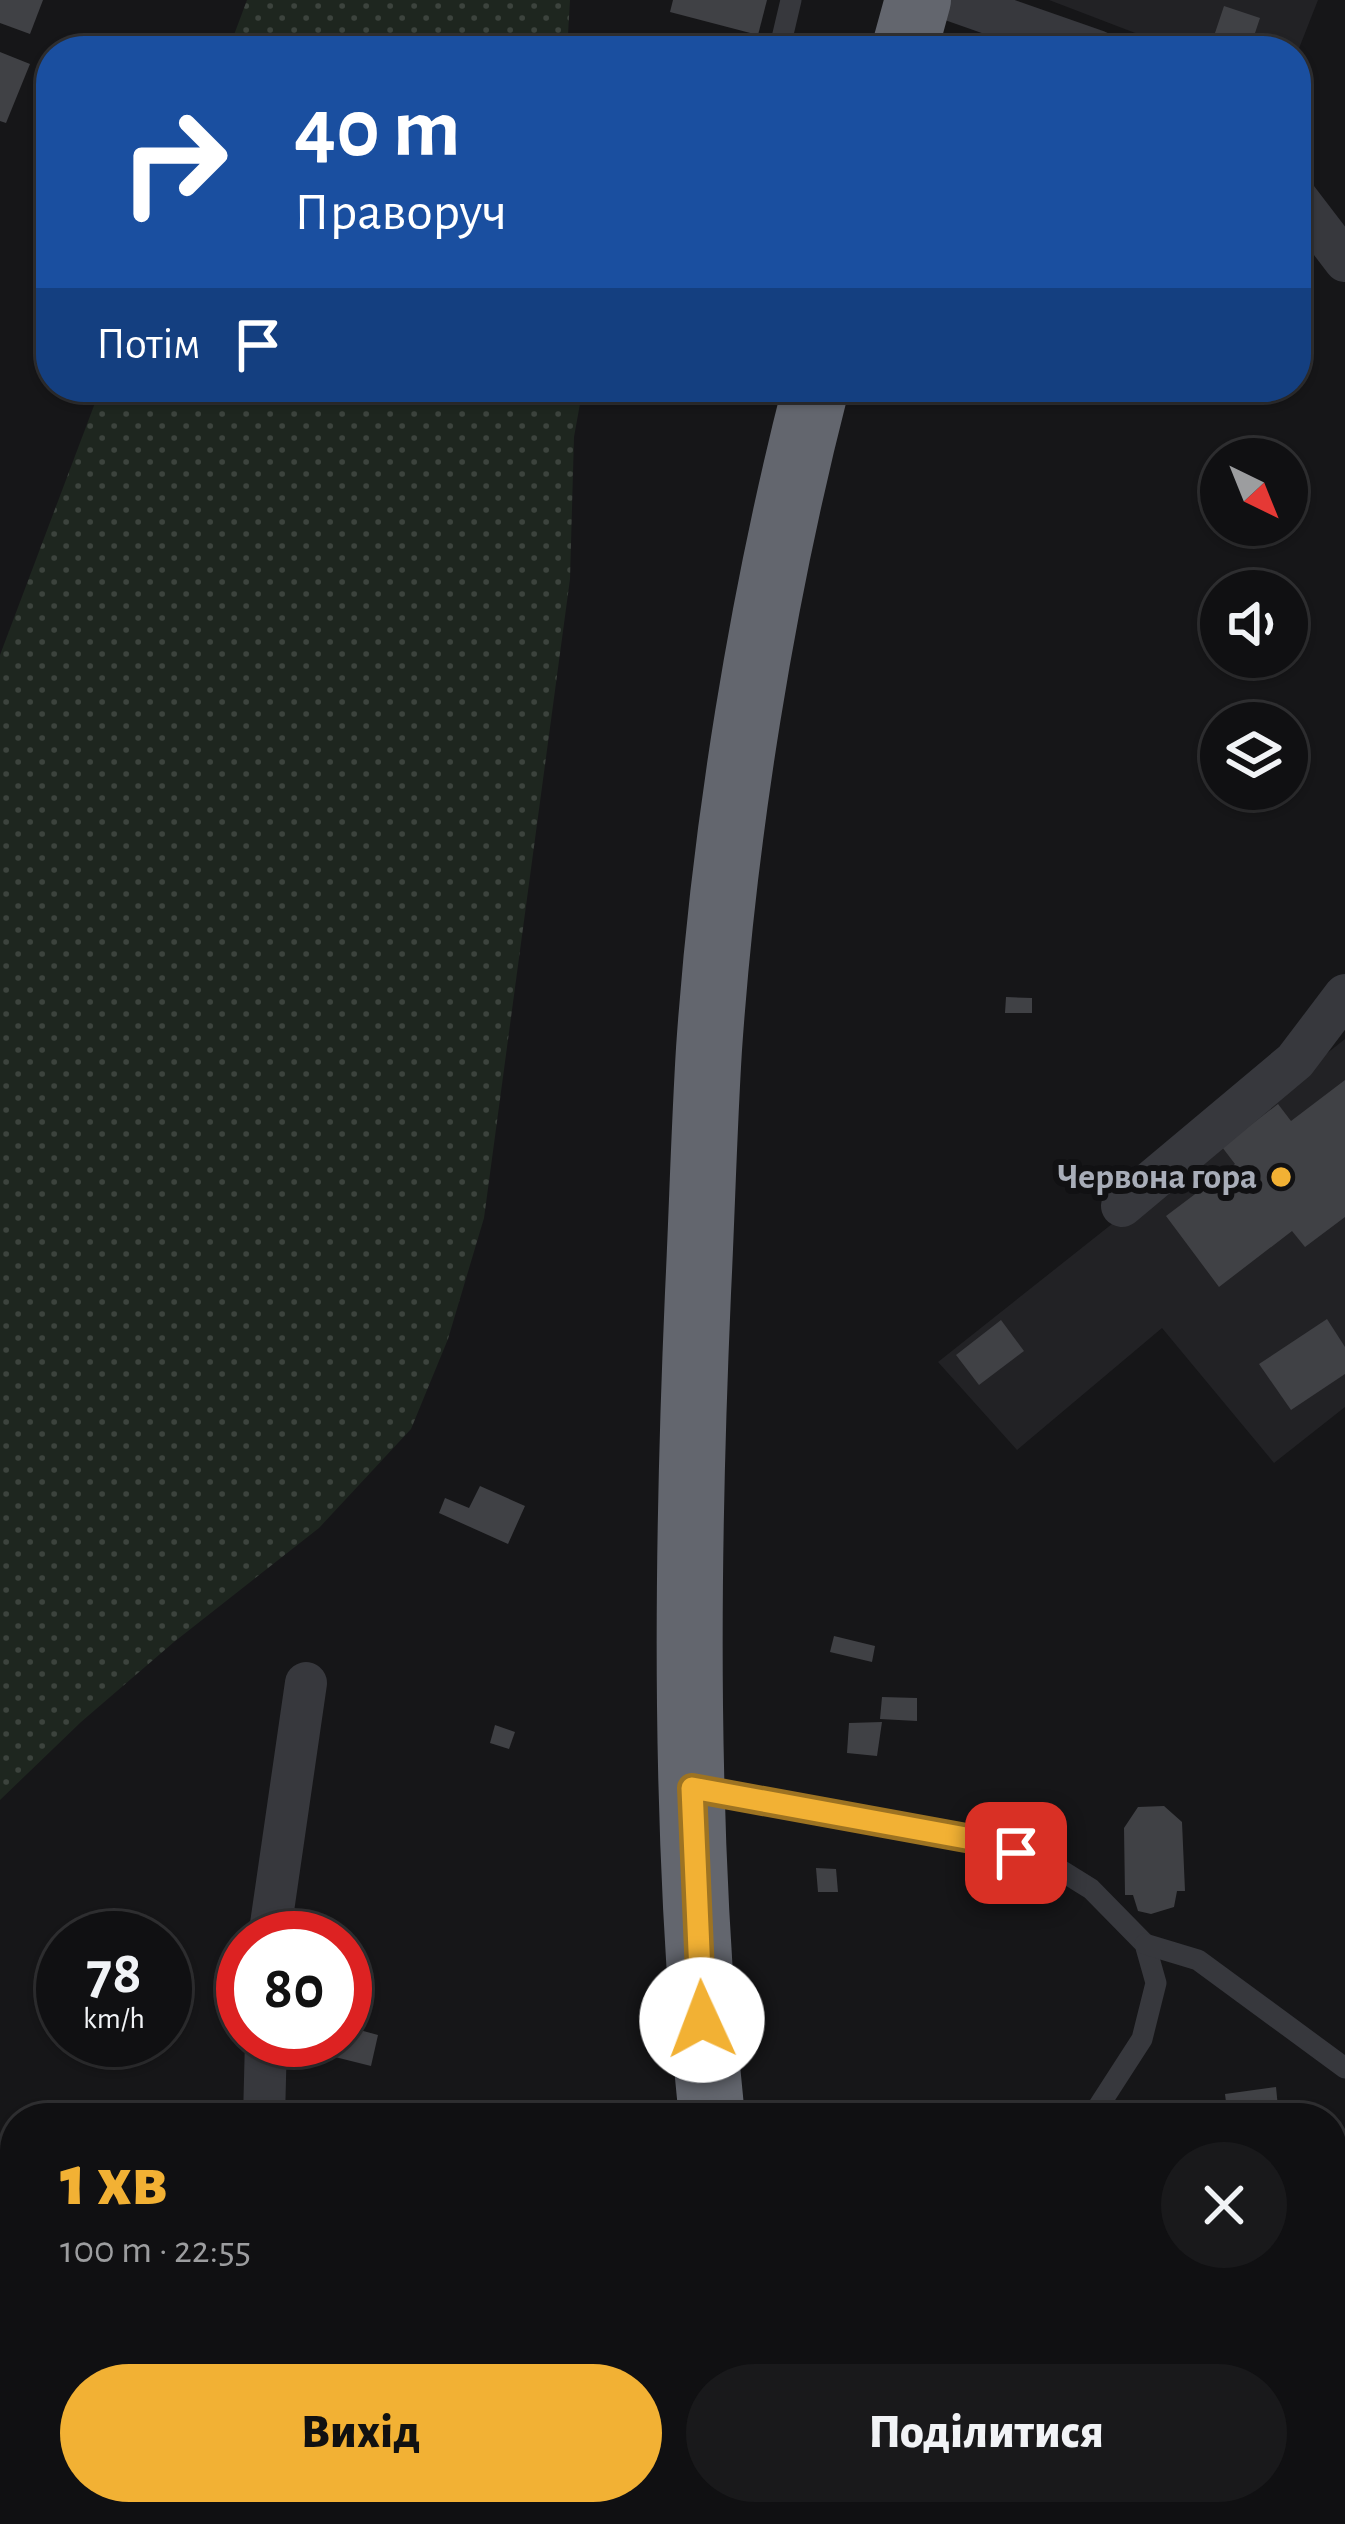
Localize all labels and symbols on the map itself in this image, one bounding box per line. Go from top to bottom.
north arrow [1200,438,1308,546]
place label: Червона гора [1057,1159,1257,1195]
marker: Червона гора [1268,1164,1294,1190]
pin [965,1802,1067,1904]
speed limit sign: 80 [216,1911,372,2067]
position arrow [639,1957,765,2083]

